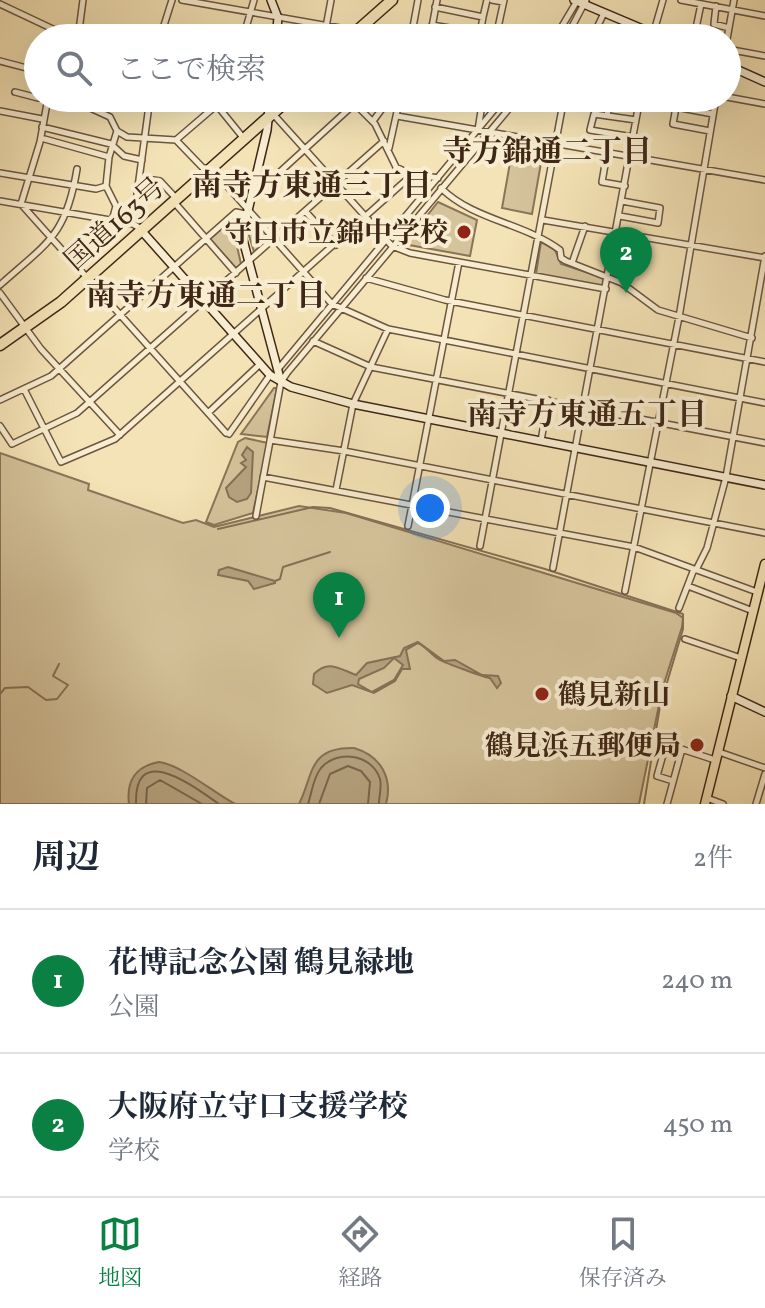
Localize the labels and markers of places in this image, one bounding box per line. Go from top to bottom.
place label: 守口市立錦中学校 [224,215,448,254]
marker: 守口市立錦中学校 [455,223,473,241]
pin: 2 [600,227,652,293]
pin: 1 [313,572,365,638]
place label: 鶴見新山 [558,677,670,716]
marker: 鶴見新山 [533,685,551,703]
place label: 鶴見浜五郵便局 [485,728,681,767]
marker: 鶴見浜五郵便局 [688,736,706,754]

